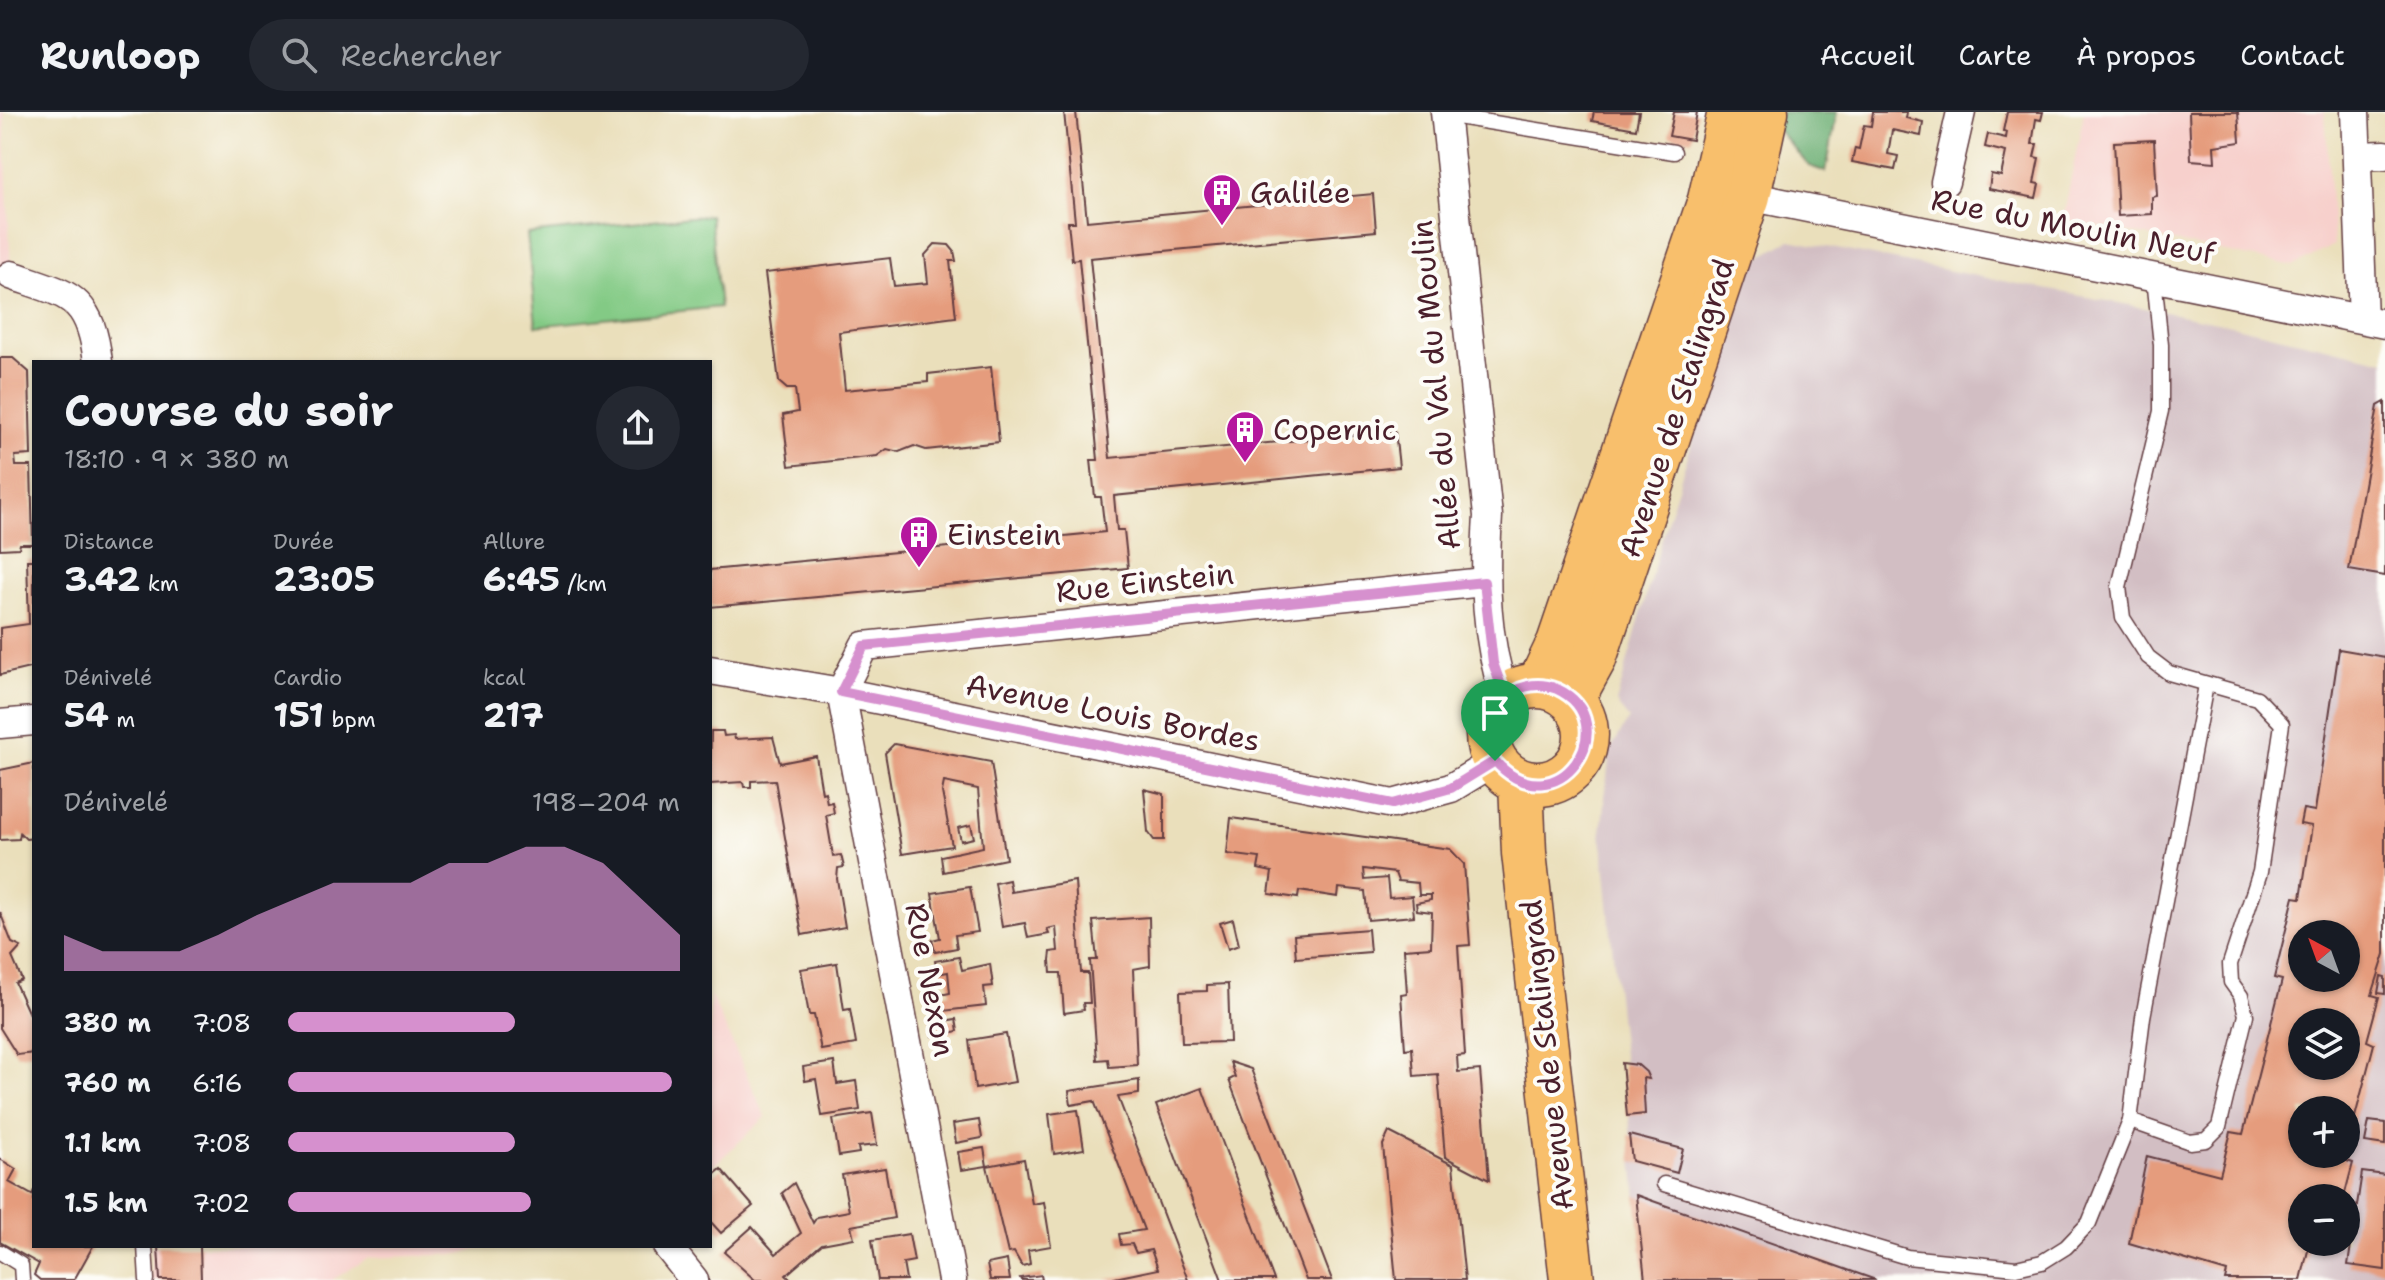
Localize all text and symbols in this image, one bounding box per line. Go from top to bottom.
search box [249,19,809,91]
text: Runloop [40,30,201,81]
icon: search [277,33,321,77]
text: Rechercher [341,35,502,76]
text: Accueil [1820,36,1914,74]
text: Carte [1958,36,2032,74]
text: À propos [2076,36,2196,74]
text: Contact [2240,36,2345,74]
building icon: Galilée [1201,172,1243,227]
place label: Galilée [1250,172,1351,213]
street label: Rue du Moulin Neuf [1928,179,2219,274]
street label: Allée du Val du Moulin [1401,219,1470,552]
street label: Avenue de Stalingrad [1609,253,1744,562]
text: Course du soir [64,381,394,440]
button: share [596,386,680,470]
building icon: Copernic [1224,409,1266,464]
place label: Copernic [1273,409,1397,450]
text: 18:10 · 9 × 380 m [64,441,289,476]
building icon: Einstein [898,514,940,569]
place label: Einstein [947,514,1061,555]
text: Distance [64,527,154,556]
text: Durée [273,527,334,556]
text: Allure [483,527,546,556]
street label: Rue Einstein [1054,553,1236,612]
text: 3.42 [64,556,140,602]
text: 23:05 [273,556,375,602]
text: 6:45 [483,556,560,602]
text: km [140,569,179,598]
text: /km [560,569,607,598]
text: Dénivelé [64,663,152,692]
text: Cardio [273,663,342,692]
text: kcal [483,663,525,692]
street label: Avenue Louis Bordes [963,664,1263,761]
pin [1461,679,1529,761]
icon: arrive [1473,691,1517,735]
text: 54 [64,692,109,738]
text: 151 [273,692,324,738]
text: 217 [483,692,544,738]
text: m [109,705,135,734]
text: bpm [324,705,376,734]
text: Dénivelé [64,784,169,819]
text: 198–204 m [532,784,680,819]
street label: Avenue de Stalingrad [1510,898,1583,1212]
street label: Rue Nexon [896,900,965,1060]
north arrow [2288,920,2360,992]
map controls [2288,920,2360,1256]
text: 380 m [64,1005,151,1040]
text: 7:08 [192,1005,252,1040]
button: layers [2288,1008,2360,1080]
text: 760 m [64,1065,151,1100]
text: 6:16 [192,1065,243,1100]
button: + [2288,1096,2360,1168]
text: 1.1 km [64,1125,141,1160]
text: 7:08 [192,1125,252,1160]
button: − [2288,1184,2360,1256]
text: 1.5 km [64,1185,148,1220]
text: 7:02 [192,1185,250,1220]

